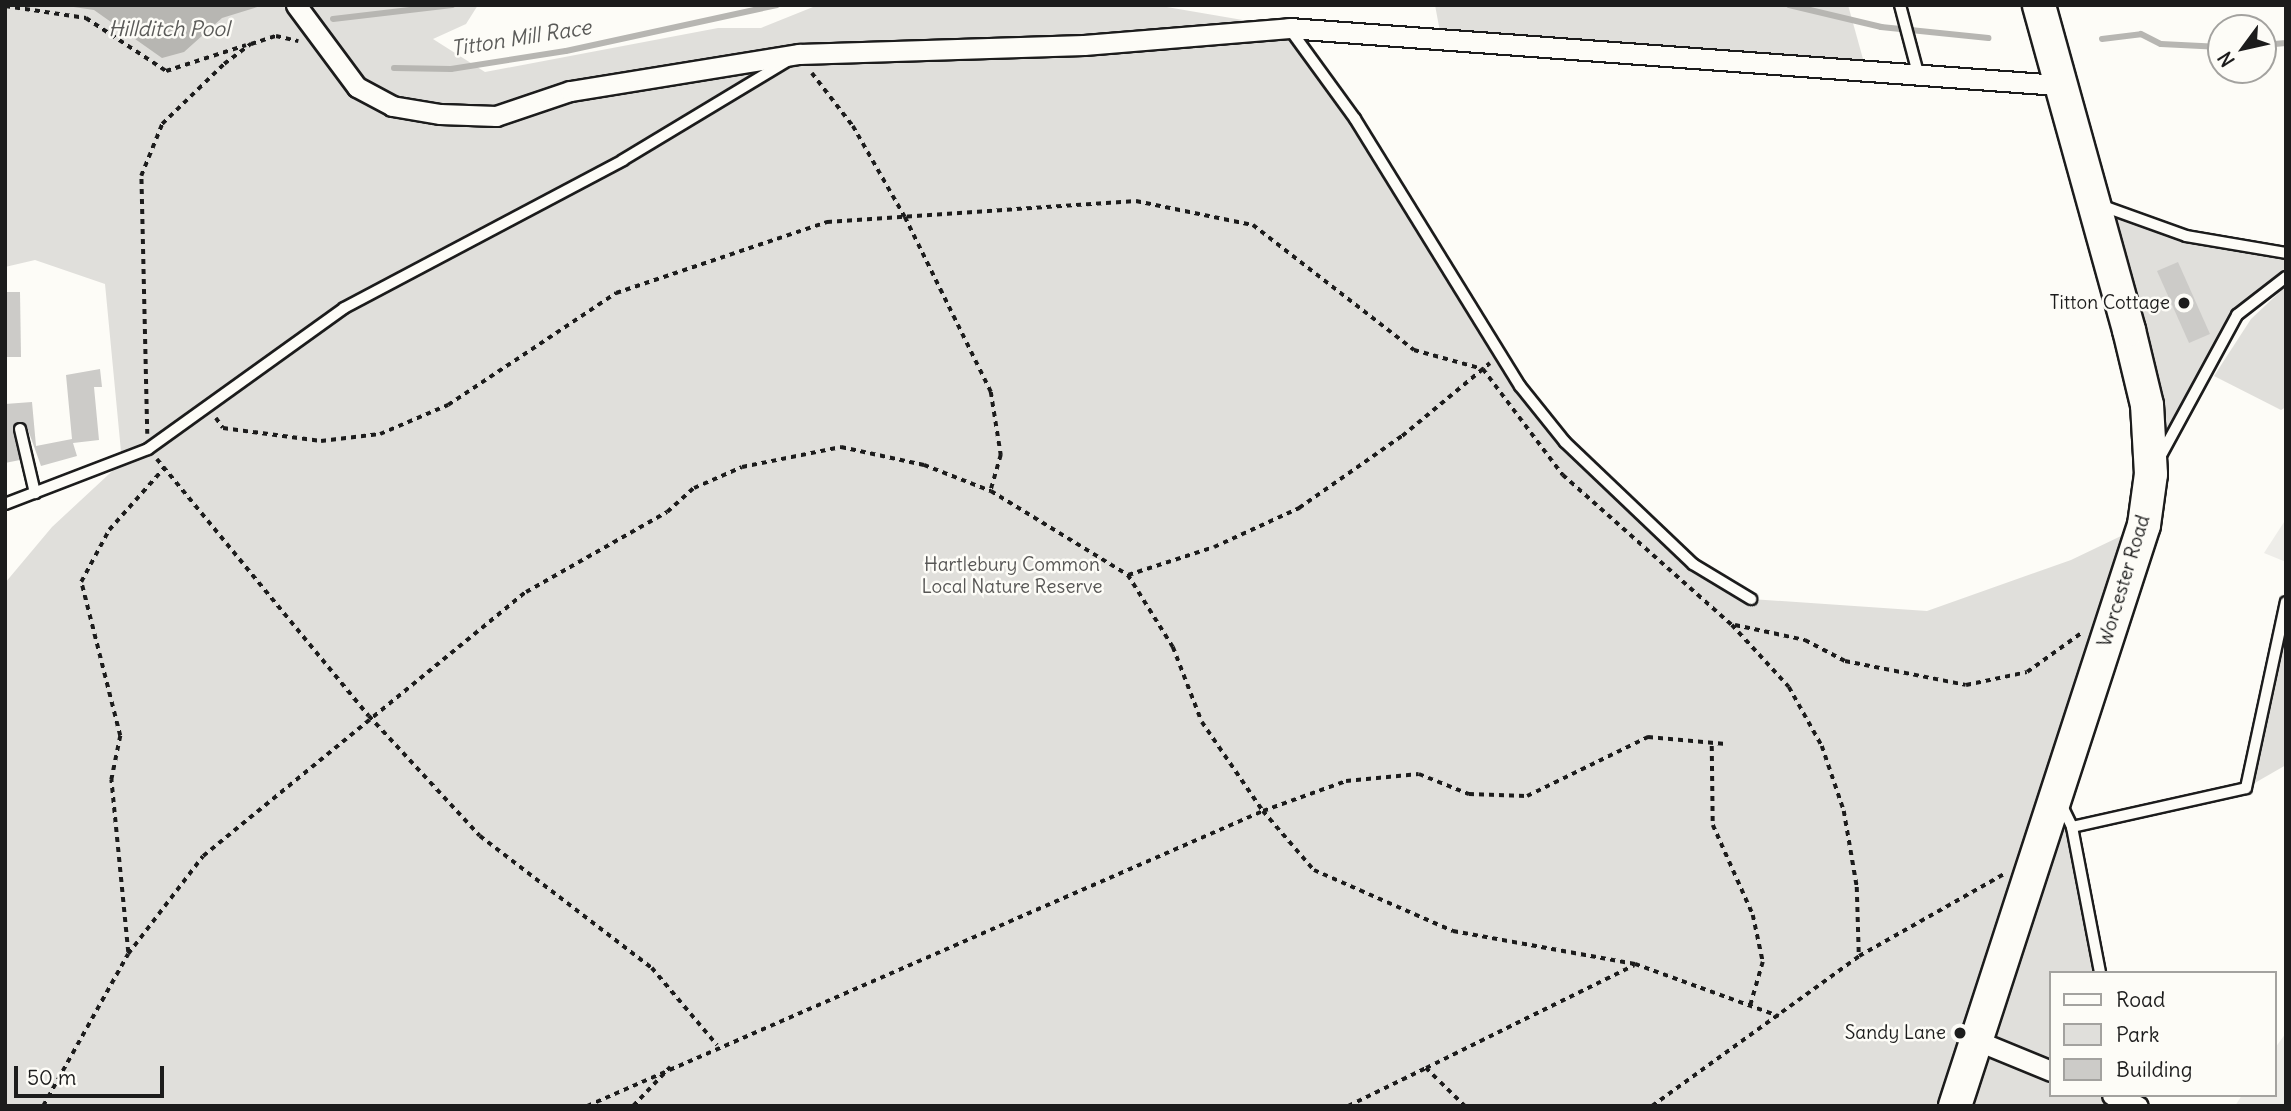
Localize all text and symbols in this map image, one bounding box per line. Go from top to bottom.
water label: Titton Mill Race [449,14,593,62]
north arrow [2207,14,2277,84]
water label: Hillditch Pool [108,16,230,42]
text: N [2212,47,2240,71]
place label: Titton Cottage [2050,292,2170,314]
marker: Titton Cottage [2176,295,2192,311]
street label: Worcester Road [2093,512,2155,650]
park label: Hartlebury Common Local Nature Reserve [921,554,1103,598]
legend [2050,971,2277,1097]
text: Road [2116,986,2165,1013]
text: Park [2116,1021,2159,1048]
place label: Sandy Lane [1845,1022,1946,1044]
marker: Sandy Lane [1952,1025,1968,1041]
scale bar [18,1052,168,1096]
text: Building [2116,1056,2192,1083]
text: 50 m [27,1064,76,1091]

